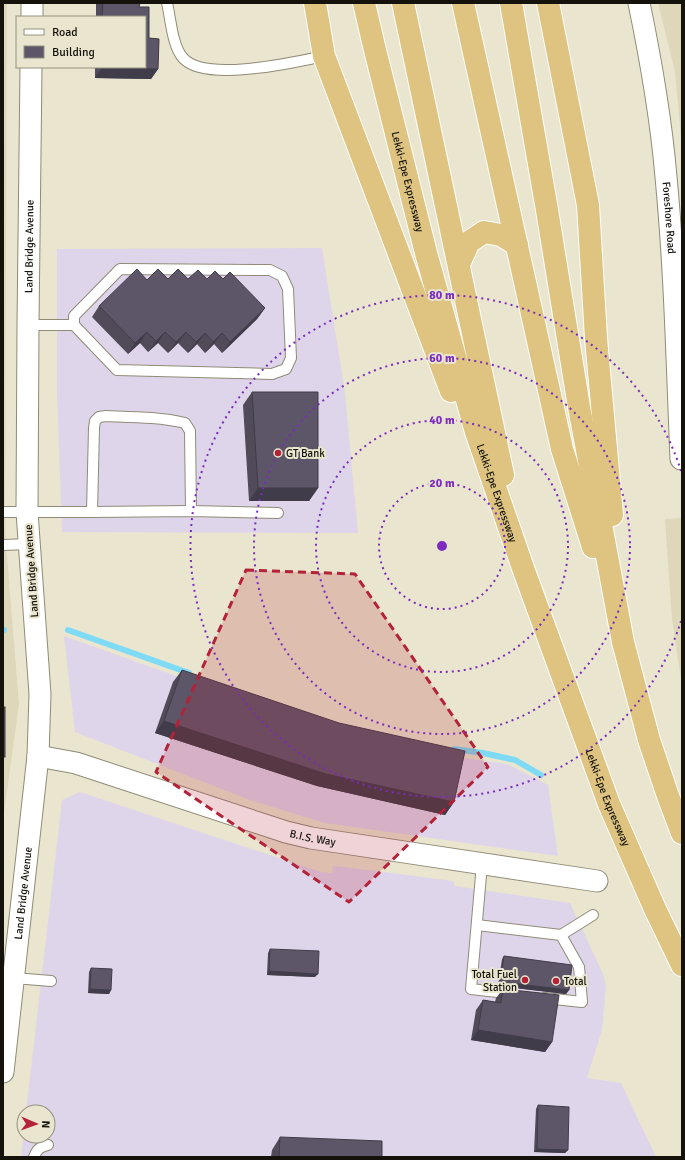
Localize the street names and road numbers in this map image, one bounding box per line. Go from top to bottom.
street label: Lekki-Epe Expressway [389,130,427,234]
street label: Foreshore Road [659,181,678,254]
street label: Land Bridge Avenue [22,200,36,293]
street label: Lekki-Epe Expressway [474,442,520,545]
street label: Land Bridge Avenue [22,524,41,618]
street label: Lekki-Epe Expressway [582,747,633,849]
street label: B.I.S. Way [288,827,337,849]
street label: Land Bridge Avenue [12,846,35,940]

